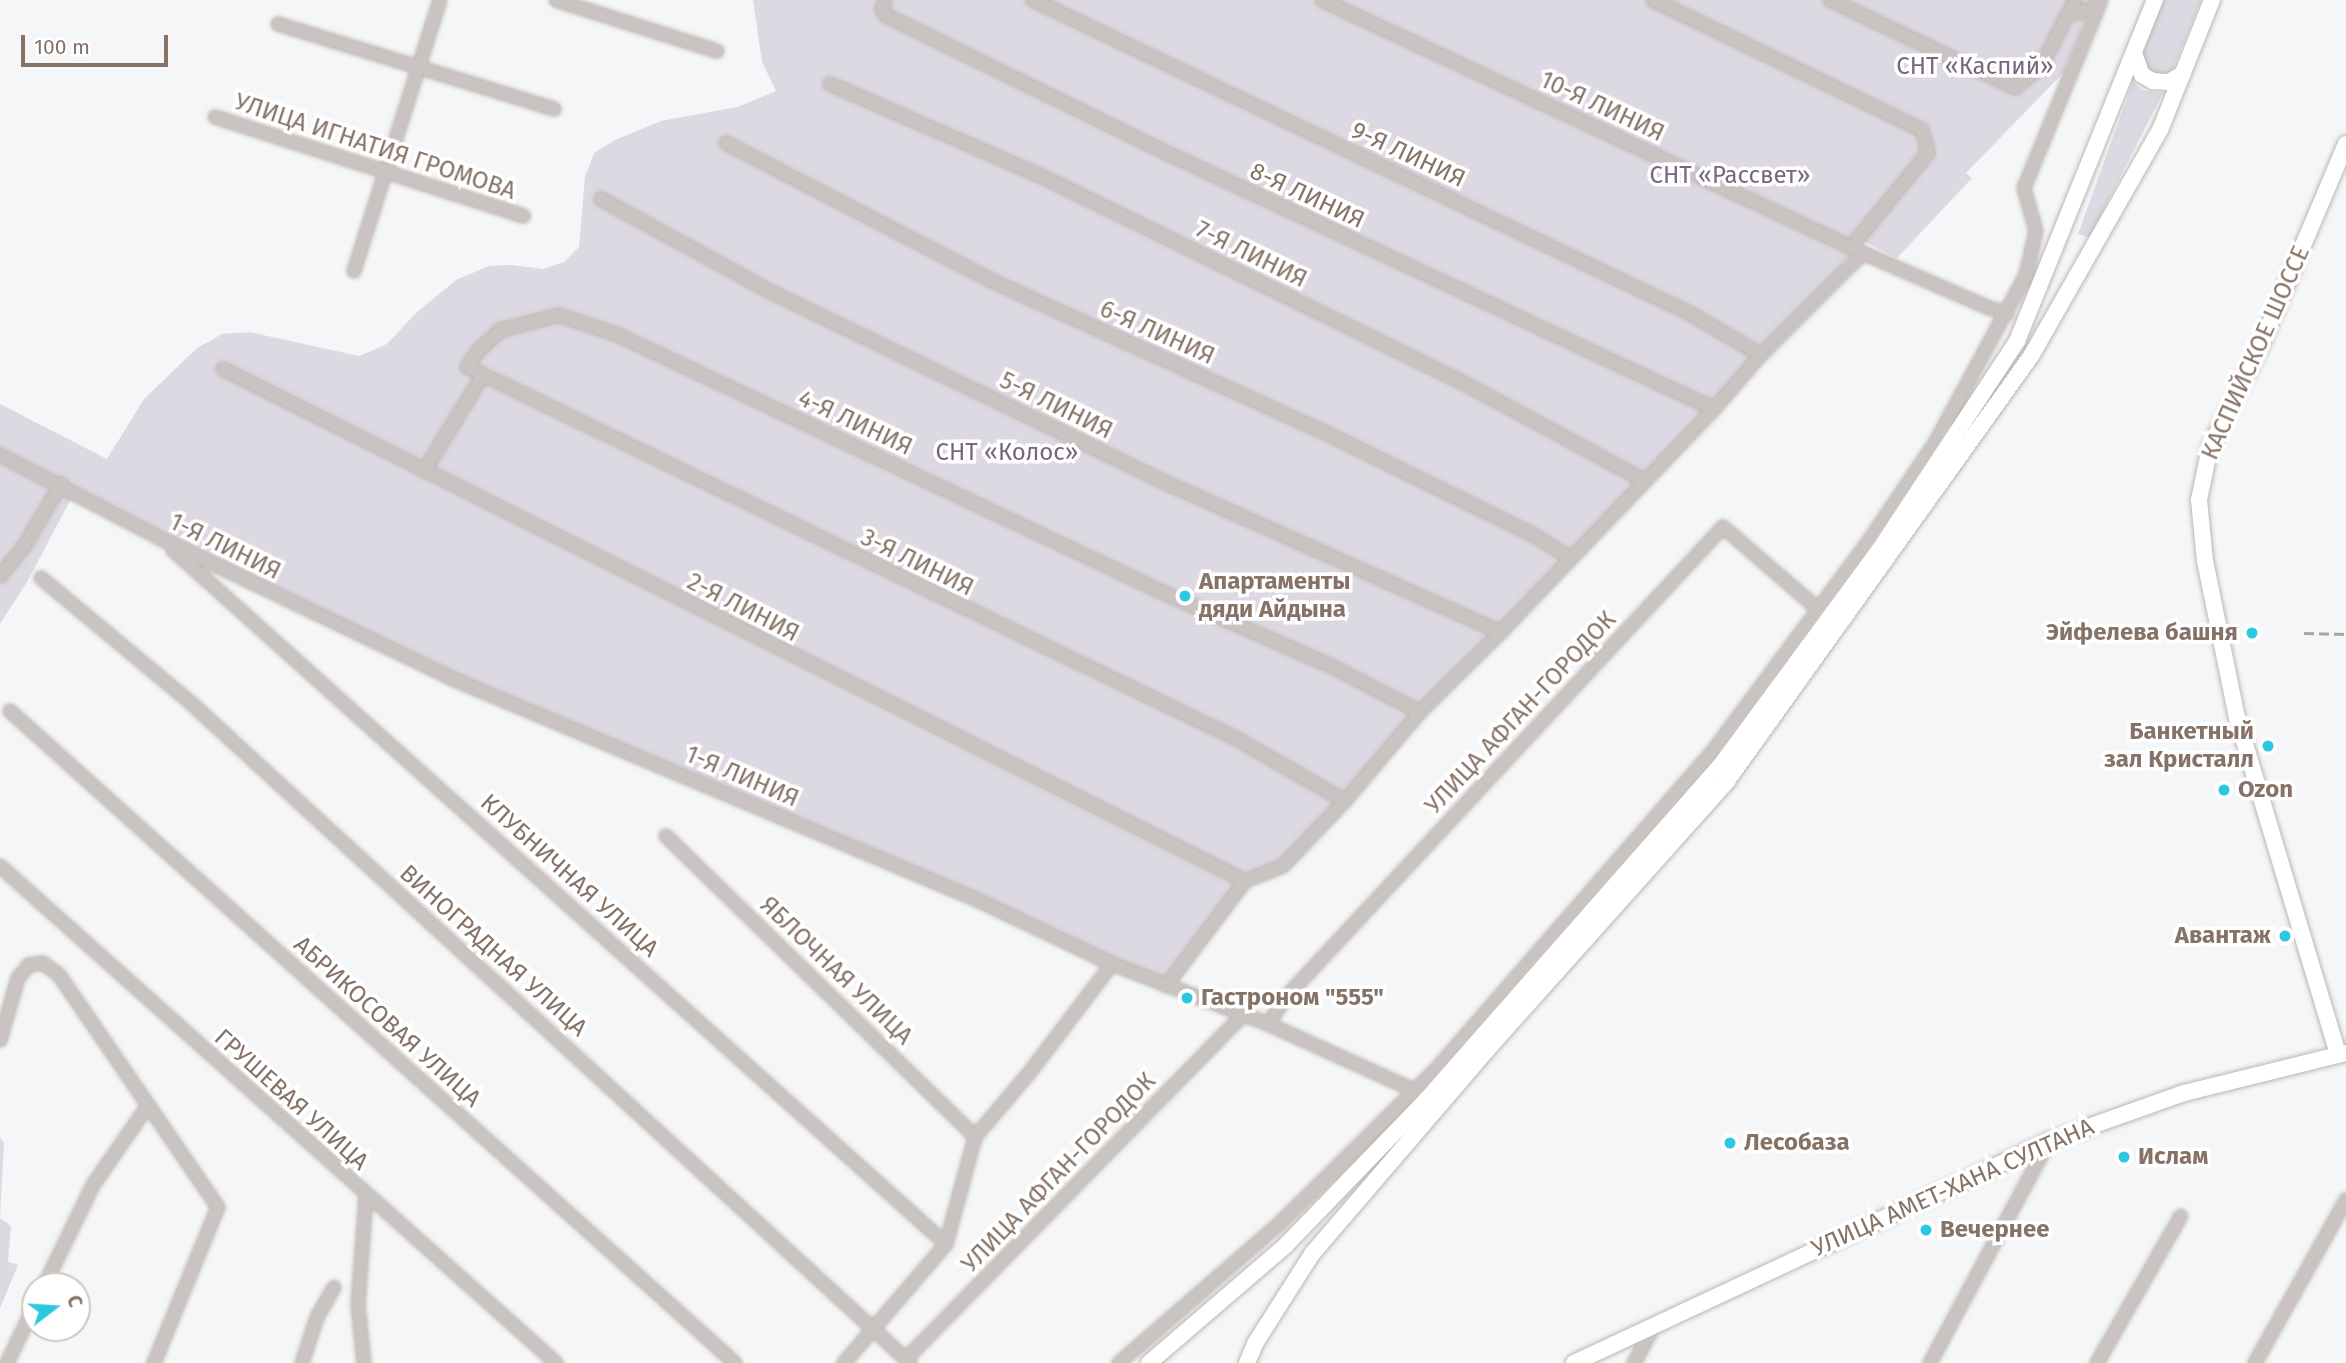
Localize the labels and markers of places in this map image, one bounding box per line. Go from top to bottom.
place label: Апартаменты дяди Айдына [1199,568,1351,624]
marker: Апартаменты дяди Айдына [1177,588,1193,604]
place label: Эйфелева башня [2046,619,2238,647]
marker: Эйфелева башня [2244,625,2260,641]
place label: Банкетный зал Кристалл [2104,718,2254,774]
marker: Банкетный зал Кристалл [2260,738,2276,754]
place label: Ozon [2238,776,2293,804]
marker: Ozon [2216,782,2232,798]
place label: Авантаж [2175,922,2271,950]
marker: Авантаж [2277,928,2293,944]
place label: Гастроном "555" [1201,984,1384,1012]
marker: Гастроном "555" [1179,990,1195,1006]
place label: Лесобаза [1744,1129,1850,1157]
marker: Лесобаза [1722,1135,1738,1151]
place label: Ислам [2138,1143,2208,1171]
marker: Ислам [2116,1149,2132,1165]
place label: Вечернее [1940,1216,2049,1244]
marker: Вечернее [1918,1222,1934,1238]

